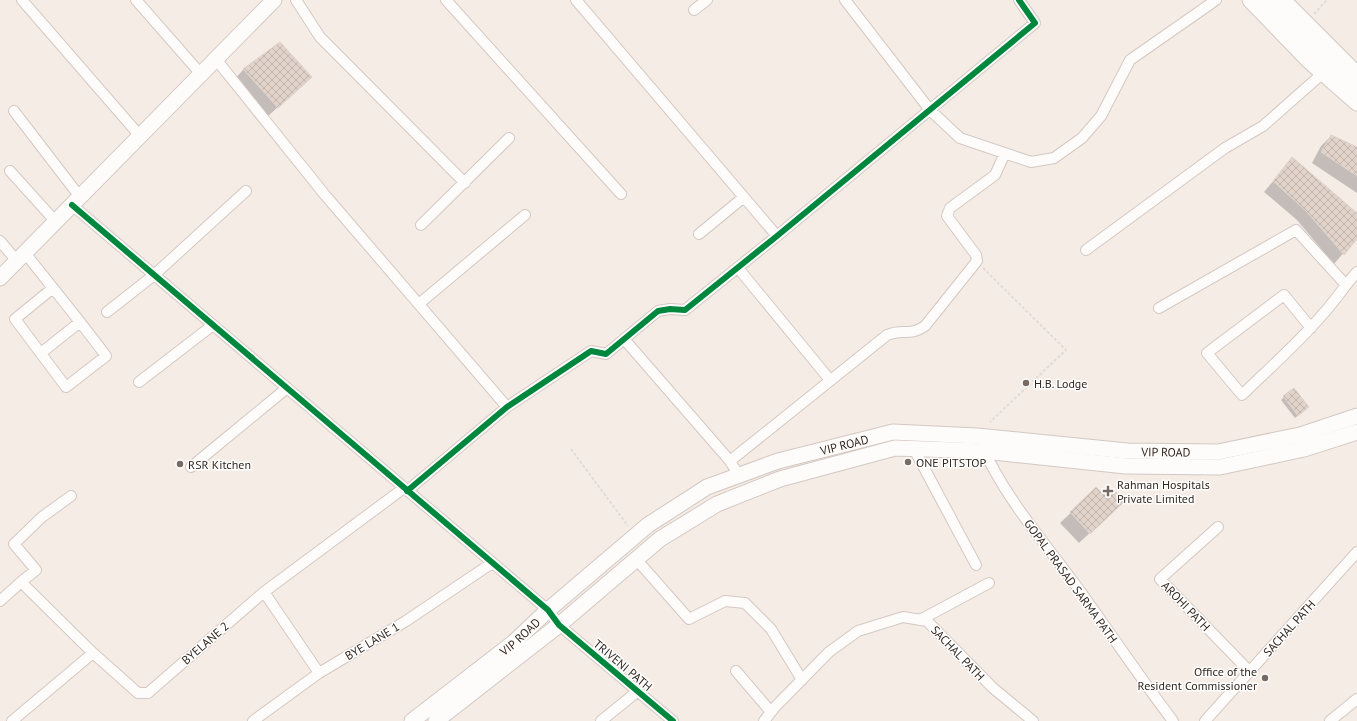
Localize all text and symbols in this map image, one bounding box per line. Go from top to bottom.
place label: H.B. Lodge [1034,376,1087,391]
marker: H.B. Lodge [1021,378,1031,388]
street label: VIP ROAD [818,431,870,458]
street label: VIP ROAD [1140,444,1191,459]
place label: ONE PITSTOP [916,455,986,470]
place label: RSR Kitchen [188,457,251,472]
marker: ONE PITSTOP [903,457,913,467]
marker: RSR Kitchen [175,459,185,469]
place label: Rahman Hospitals Private Limited [1117,477,1210,506]
marker: Rahman Hospitals Private Limited [1102,485,1114,497]
street label: GOPAL PRASAD SARMA PATH [1021,516,1121,646]
street label: AROHI PATH [1159,578,1213,634]
street label: SACHAL PATH [1260,597,1318,659]
street label: VIP ROAD [496,614,543,659]
street label: BYELANE 2 [178,618,232,668]
street label: BYE LANE 1 [342,619,402,663]
street label: SACHAL PATH [928,622,988,684]
street label: TRIVENI PATH [591,636,655,694]
place label: Office of the Resident Commissioner [1138,664,1257,693]
marker: Office of the Resident Commissioner [1260,673,1270,683]

